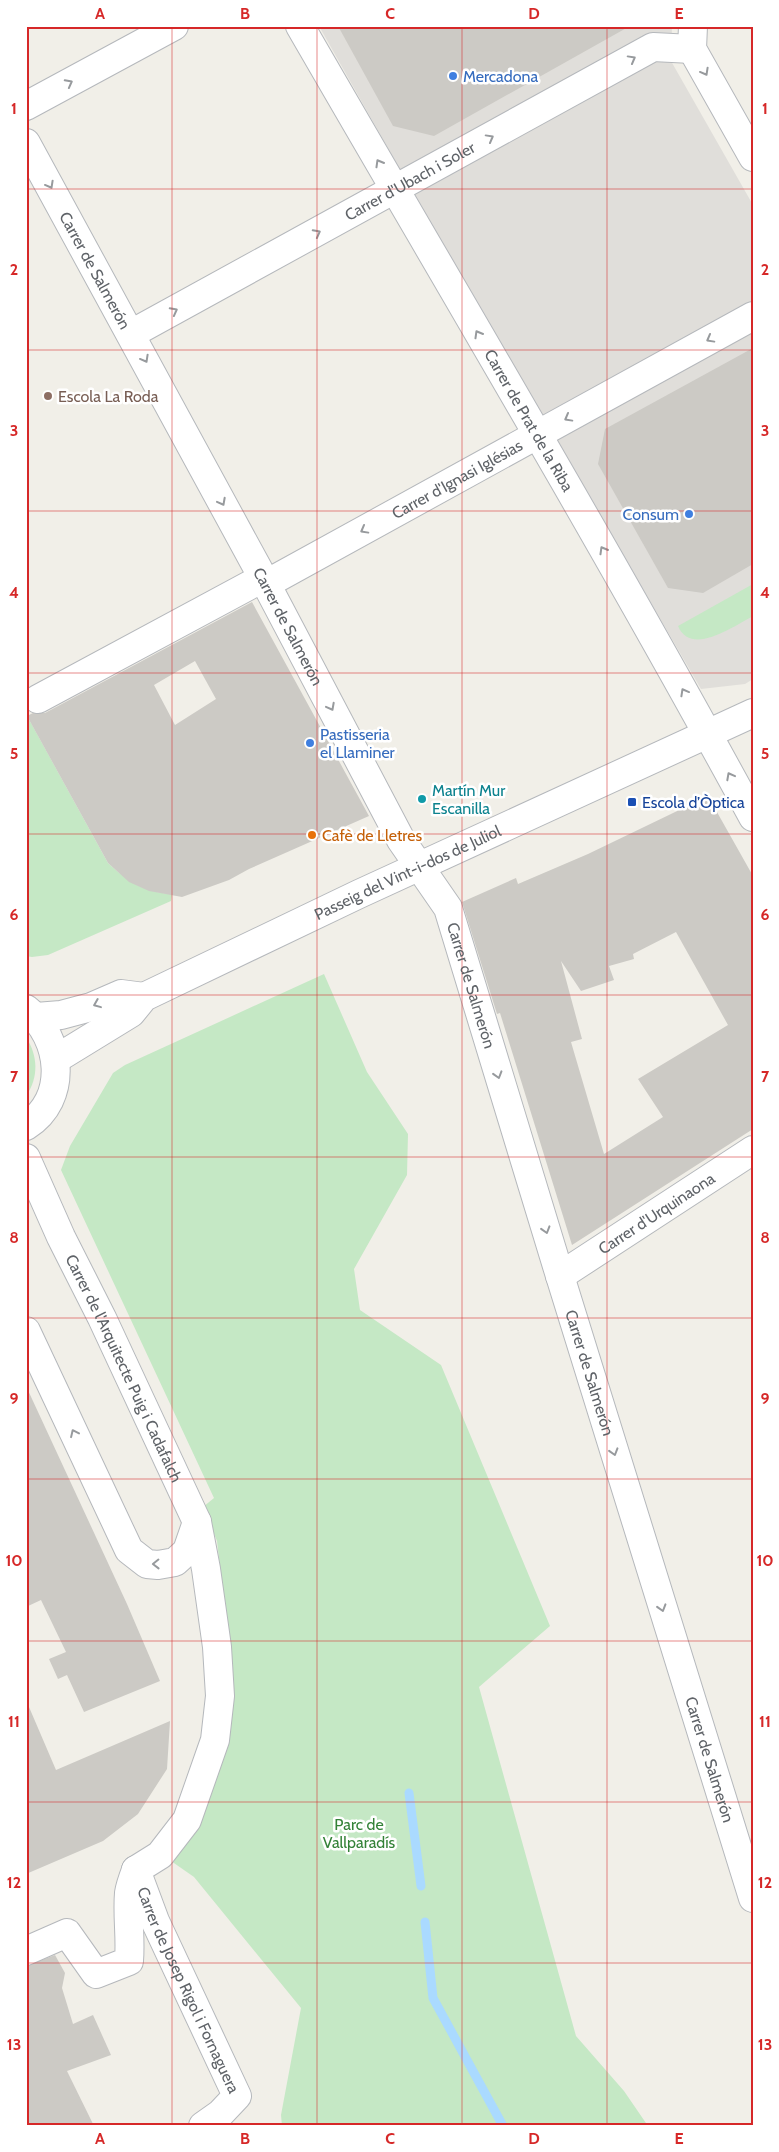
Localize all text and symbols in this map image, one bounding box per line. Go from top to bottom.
text: A [95,4,105,23]
text: B [240,4,250,23]
text: C [385,4,395,23]
text: D [528,4,540,23]
text: E [674,4,684,23]
one-way arrow [626,55,635,65]
one-way arrow [699,66,709,75]
place label: Mercadona [463,67,538,86]
marker: Mercadona [447,70,459,82]
one-way arrow [64,79,73,89]
text: 1 [11,99,17,118]
text: 1 [762,99,768,118]
one-way arrow [484,134,493,144]
street label: Carrer d'Ubach i Soler [341,137,479,224]
one-way arrow [376,159,386,168]
one-way arrow [43,180,53,189]
street label: Carrer de Salmerón [56,208,135,332]
one-way arrow [311,229,320,239]
text: 2 [10,260,18,279]
text: 2 [761,260,769,279]
one-way arrow [169,307,178,317]
one-way arrow [475,330,485,339]
one-way arrow [706,333,715,343]
street label: Carrer de Prat de la Riba [481,346,578,495]
one-way arrow [138,353,148,362]
place label: Escola La Roda [58,387,159,406]
marker: Escola La Roda [42,390,54,402]
one-way arrow [564,411,573,421]
text: 3 [10,421,18,440]
text: 3 [761,421,769,440]
street label: Carrer d'Ignasi Iglésias [388,435,526,522]
one-way arrow [215,496,225,505]
place label: Consum [623,505,679,524]
marker: Consum [683,508,695,520]
one-way arrow [361,524,370,534]
one-way arrow [599,547,609,556]
street label: Carrer de Salmerón [250,564,327,689]
text: 4 [9,583,19,602]
text: 4 [760,583,770,602]
one-way arrow [680,688,690,697]
one-way arrow [325,702,335,711]
place label: Pastisseria el Llaminer [320,725,396,762]
marker: Pastisseria el Llaminer [304,737,316,749]
text: 5 [10,744,18,763]
text: 5 [761,744,769,763]
one-way arrow [726,772,736,781]
place label: Martín Mur Escanilla [432,781,506,818]
marker: Martín Mur Escanilla [416,793,428,805]
place label: Escola d’Òptica [642,793,745,812]
marker: Escola d’Òptica [626,796,638,808]
street label: Passeig del Vint-i-dos de Juliol [311,821,504,924]
place label: Cafè de Lletres [322,826,422,845]
marker: Cafè de Lletres [306,829,318,841]
text: 6 [10,905,19,924]
text: 6 [761,905,770,924]
street label: Carrer de Salmerón [443,920,500,1051]
one-way arrow [93,998,102,1008]
text: 7 [10,1067,19,1086]
text: 7 [761,1067,770,1086]
one-way arrow [493,1070,503,1078]
street label: Carrer d'Urquinaona [595,1168,718,1258]
one-way arrow [540,1226,550,1234]
text: 8 [9,1228,19,1247]
text: 8 [760,1228,770,1247]
street label: Carrer de l'Arquitecte Puig i Cadafalch [62,1251,187,1485]
street label: Carrer de Salmerón [562,1307,618,1438]
text: 9 [10,1389,19,1408]
text: 9 [761,1389,770,1408]
one-way arrow [69,1429,80,1438]
one-way arrow [609,1448,619,1456]
text: 10 [5,1551,23,1570]
text: 10 [756,1551,774,1570]
one-way arrow [152,1559,160,1569]
one-way arrow [657,1603,667,1611]
street label: Carrer de Salmerón [682,1694,738,1825]
text: 11 [8,1712,20,1731]
text: 11 [759,1712,771,1731]
park label: Parc de Vallparadís [323,1815,396,1852]
text: 12 [7,1873,21,1892]
text: 12 [758,1873,772,1892]
street label: Carrer de Josep Rigol i Fornaguera [134,1884,244,2096]
text: 13 [7,2035,21,2054]
text: 13 [758,2035,772,2054]
text: A [95,2129,105,2148]
text: B [240,2129,250,2148]
text: C [385,2129,395,2148]
text: D [528,2129,540,2148]
text: E [674,2129,684,2148]

